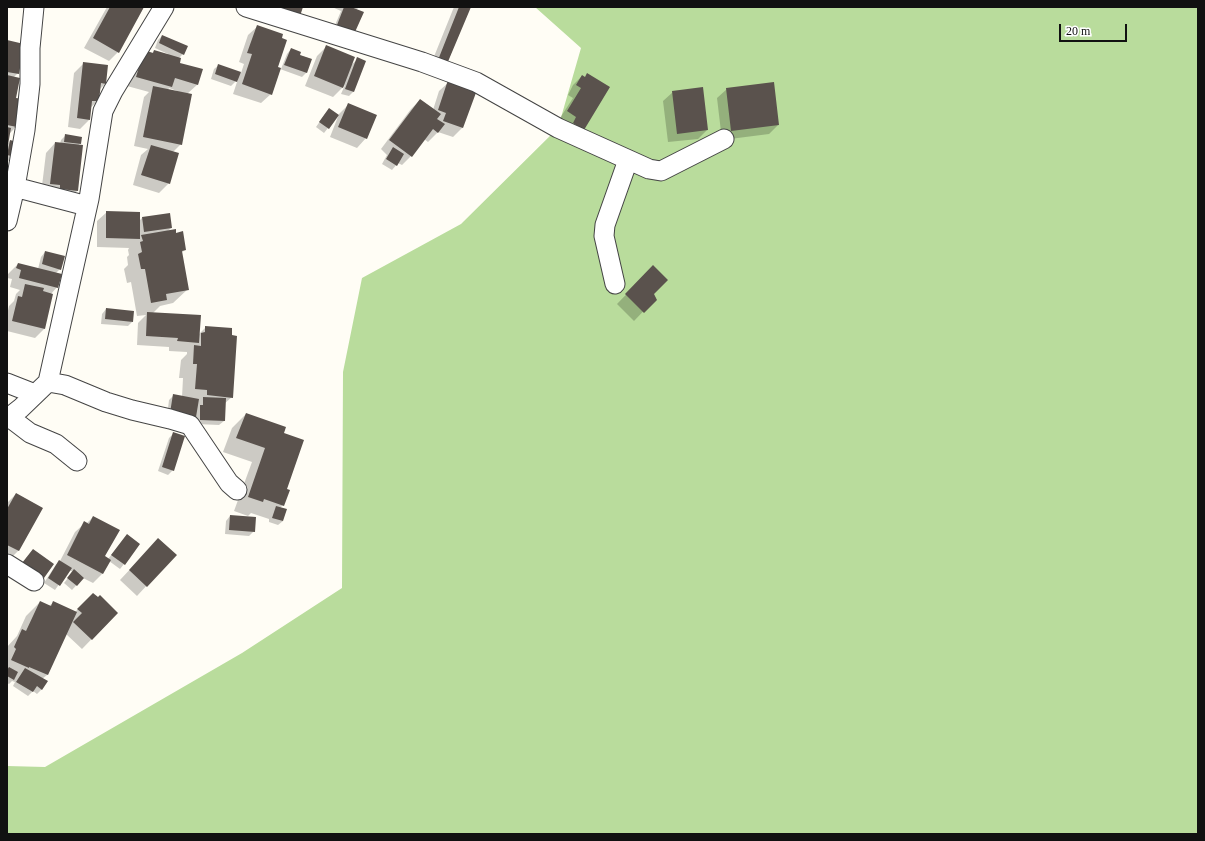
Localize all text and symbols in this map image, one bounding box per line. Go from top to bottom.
scale bar [1061,16,1129,42]
text: 20 m [1066,24,1090,38]

